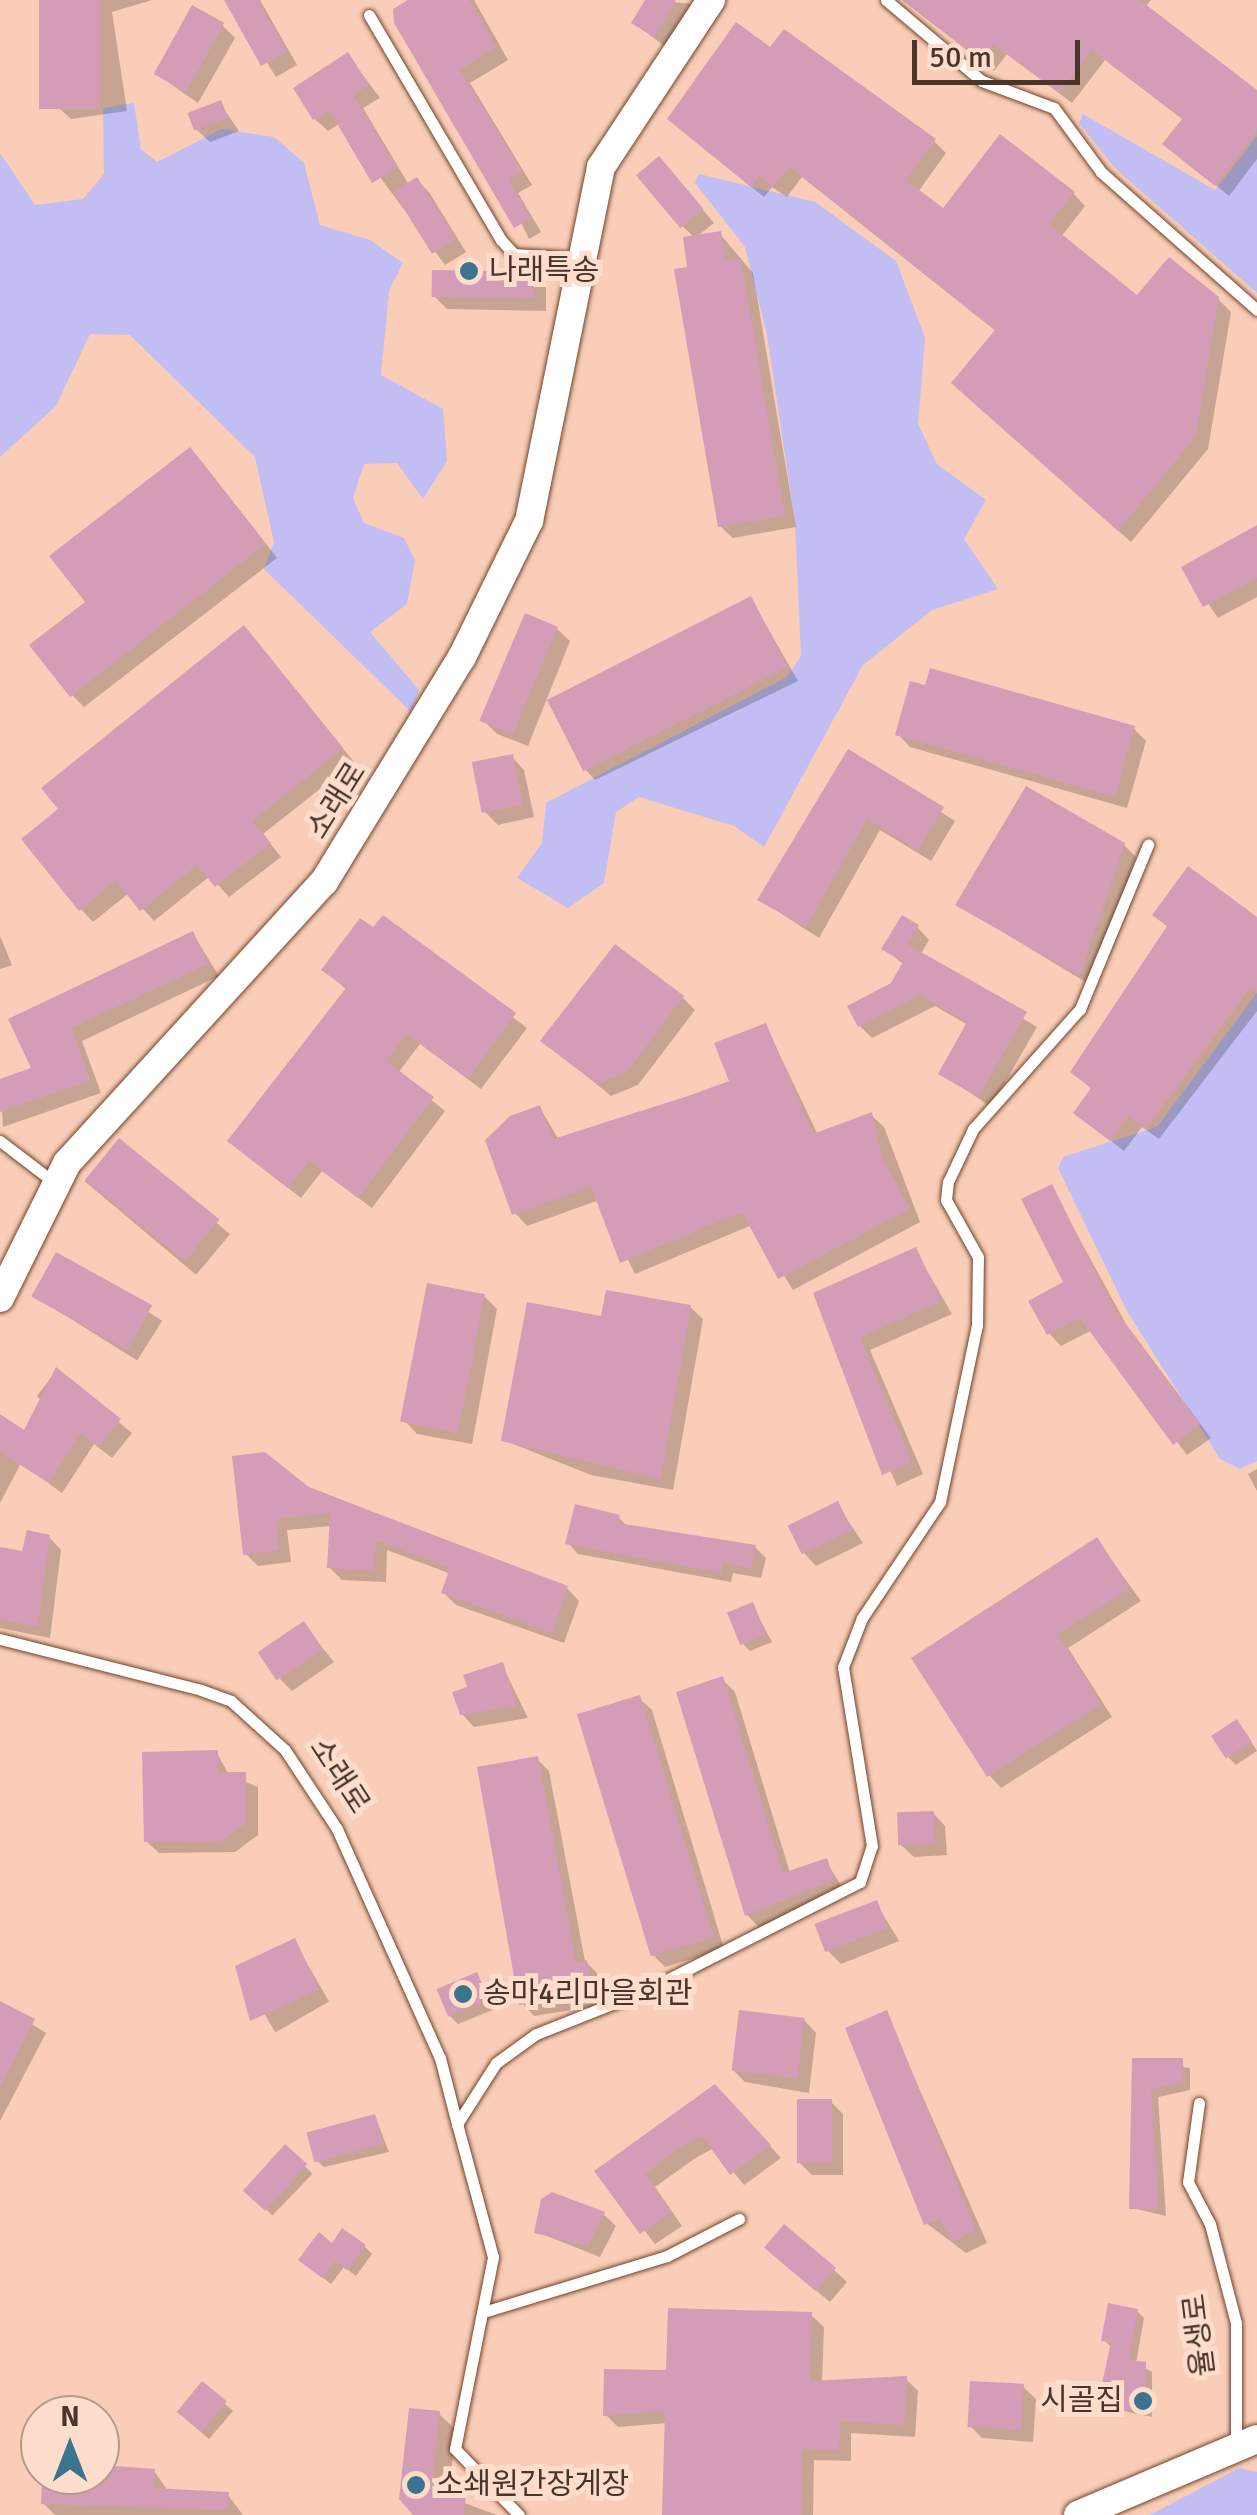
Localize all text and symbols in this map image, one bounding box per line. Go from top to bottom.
scale bar [917,20,1084,82]
text: 50 m [929,39,992,76]
place label: 나래특송 [489,253,599,289]
marker: 나래특송 [458,260,480,282]
street label: 소래로 [300,756,374,846]
street label: 소래로 [301,1731,377,1821]
place label: 송마4리마을회관 [483,1976,692,2012]
marker: 송마4리마을회관 [452,1983,474,2005]
street label: 율생로 [1177,2292,1223,2378]
place label: 시골집 [1040,2383,1123,2419]
marker: 시골집 [1132,2390,1154,2412]
north arrow [20,2395,120,2495]
text: N [60,2400,80,2434]
place label: 소쇄원간장게장 [436,2467,629,2503]
marker: 소쇄원간장게장 [405,2474,427,2496]

